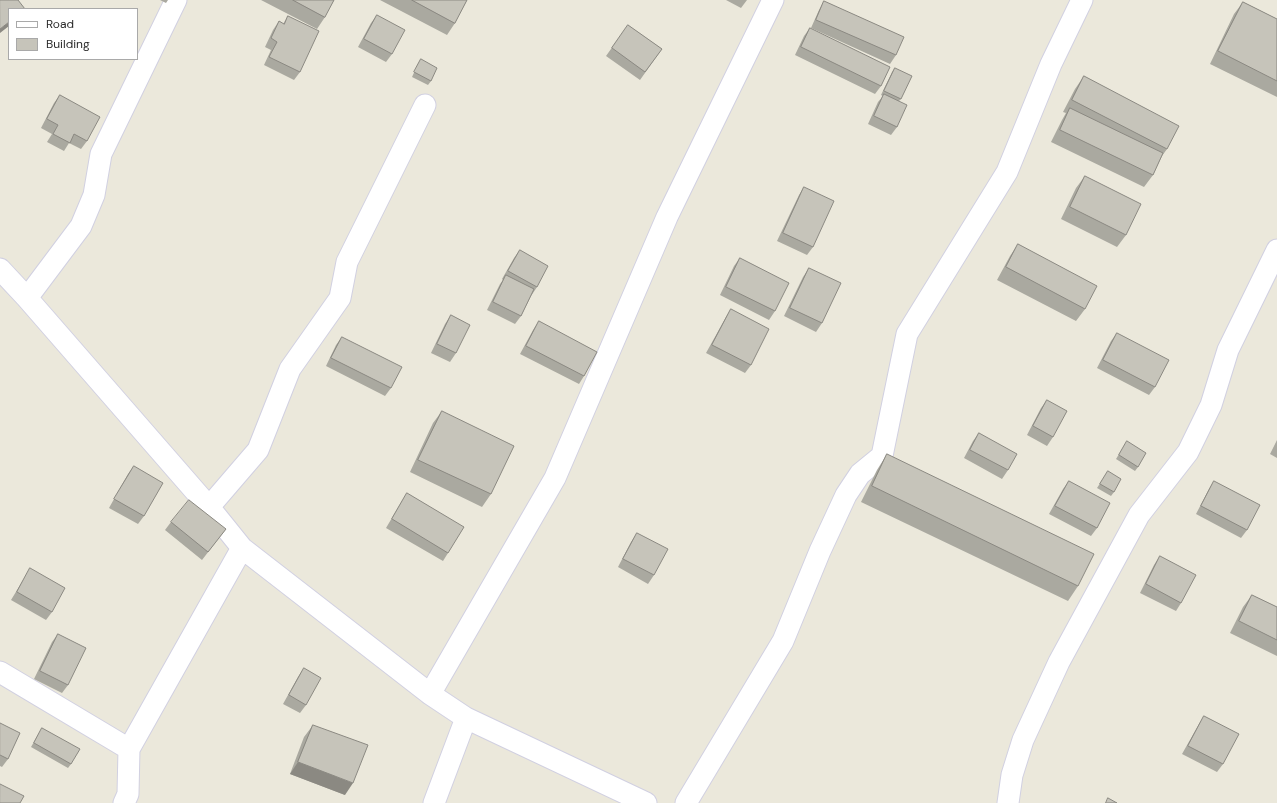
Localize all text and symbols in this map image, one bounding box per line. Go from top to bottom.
legend [8,8,138,60]
text: Road [46,16,74,32]
text: Building [46,36,90,52]

